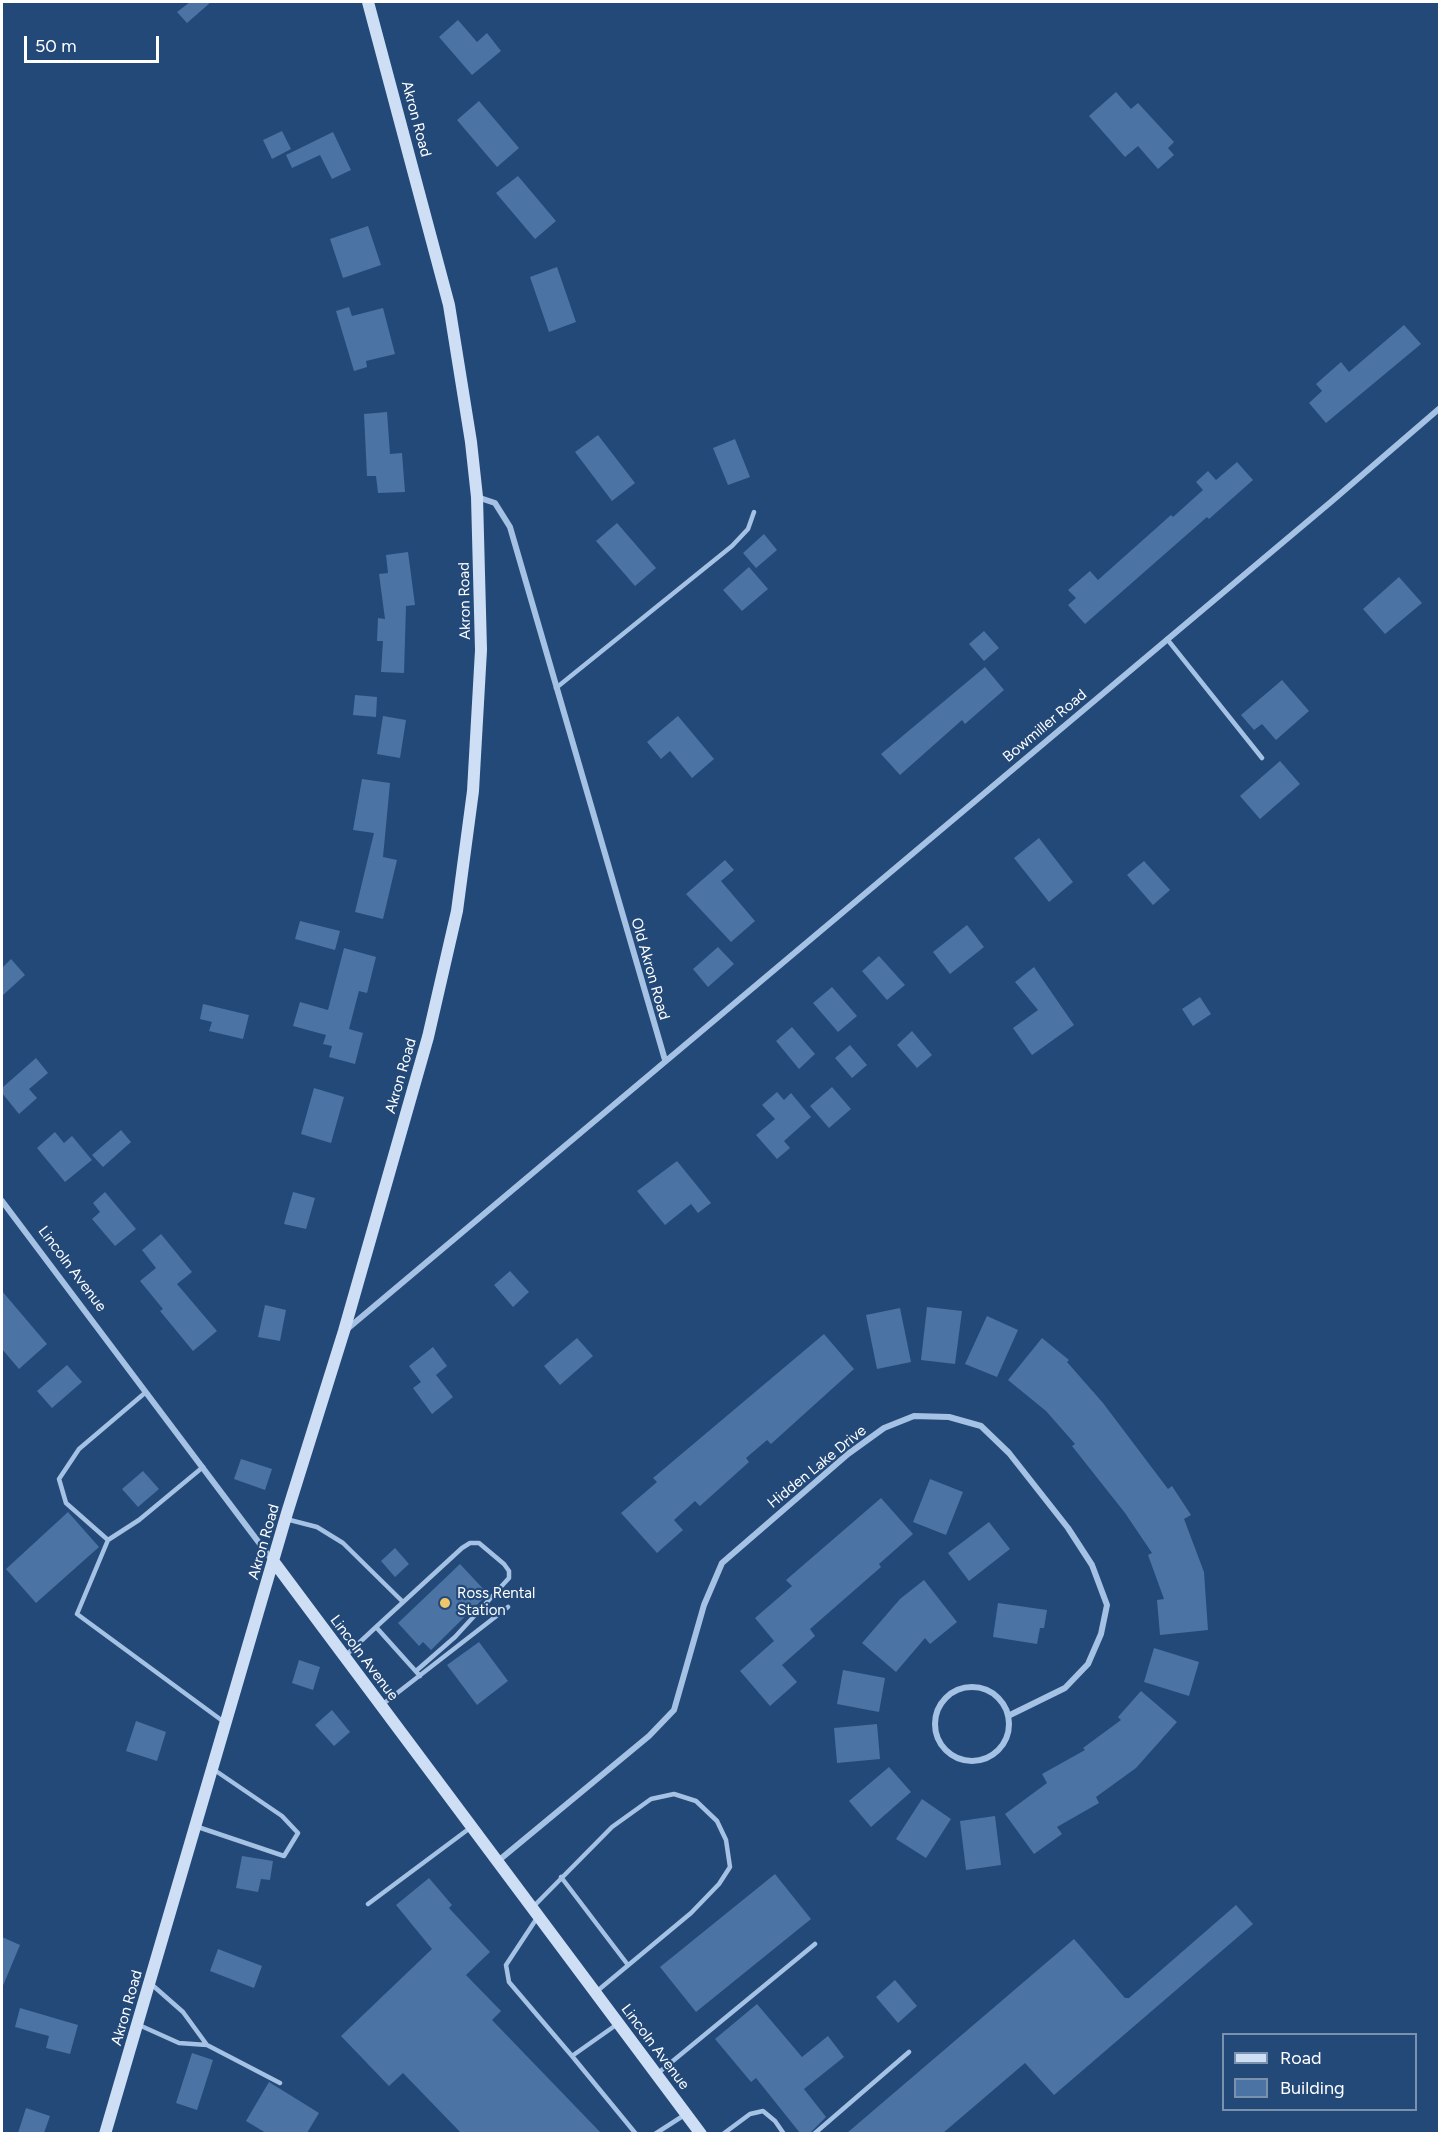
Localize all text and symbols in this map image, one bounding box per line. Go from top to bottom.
scale bar [27,24,162,62]
text: 50 m [35,35,77,57]
street label: Akron Road [397,79,435,159]
street label: Akron Road [455,562,475,640]
street label: Bowmiller Road [999,686,1091,766]
street label: Old Akron Road [627,916,673,1022]
street label: Akron Road [382,1036,420,1116]
street label: Lincoln Avenue [34,1223,110,1315]
street label: Hidden Lake Drive [764,1422,870,1512]
street label: Akron Road [245,1502,283,1582]
place label: Ross Rental Station [457,1585,535,1620]
marker: Ross Rental Station [438,1596,452,1610]
street label: Lincoln Avenue [326,1612,402,1704]
street label: Akron Road [108,1968,146,2048]
street label: Lincoln Avenue [617,2001,693,2093]
legend [1222,2033,1417,2111]
text: Road [1280,2047,1321,2069]
text: Building [1280,2077,1345,2099]

